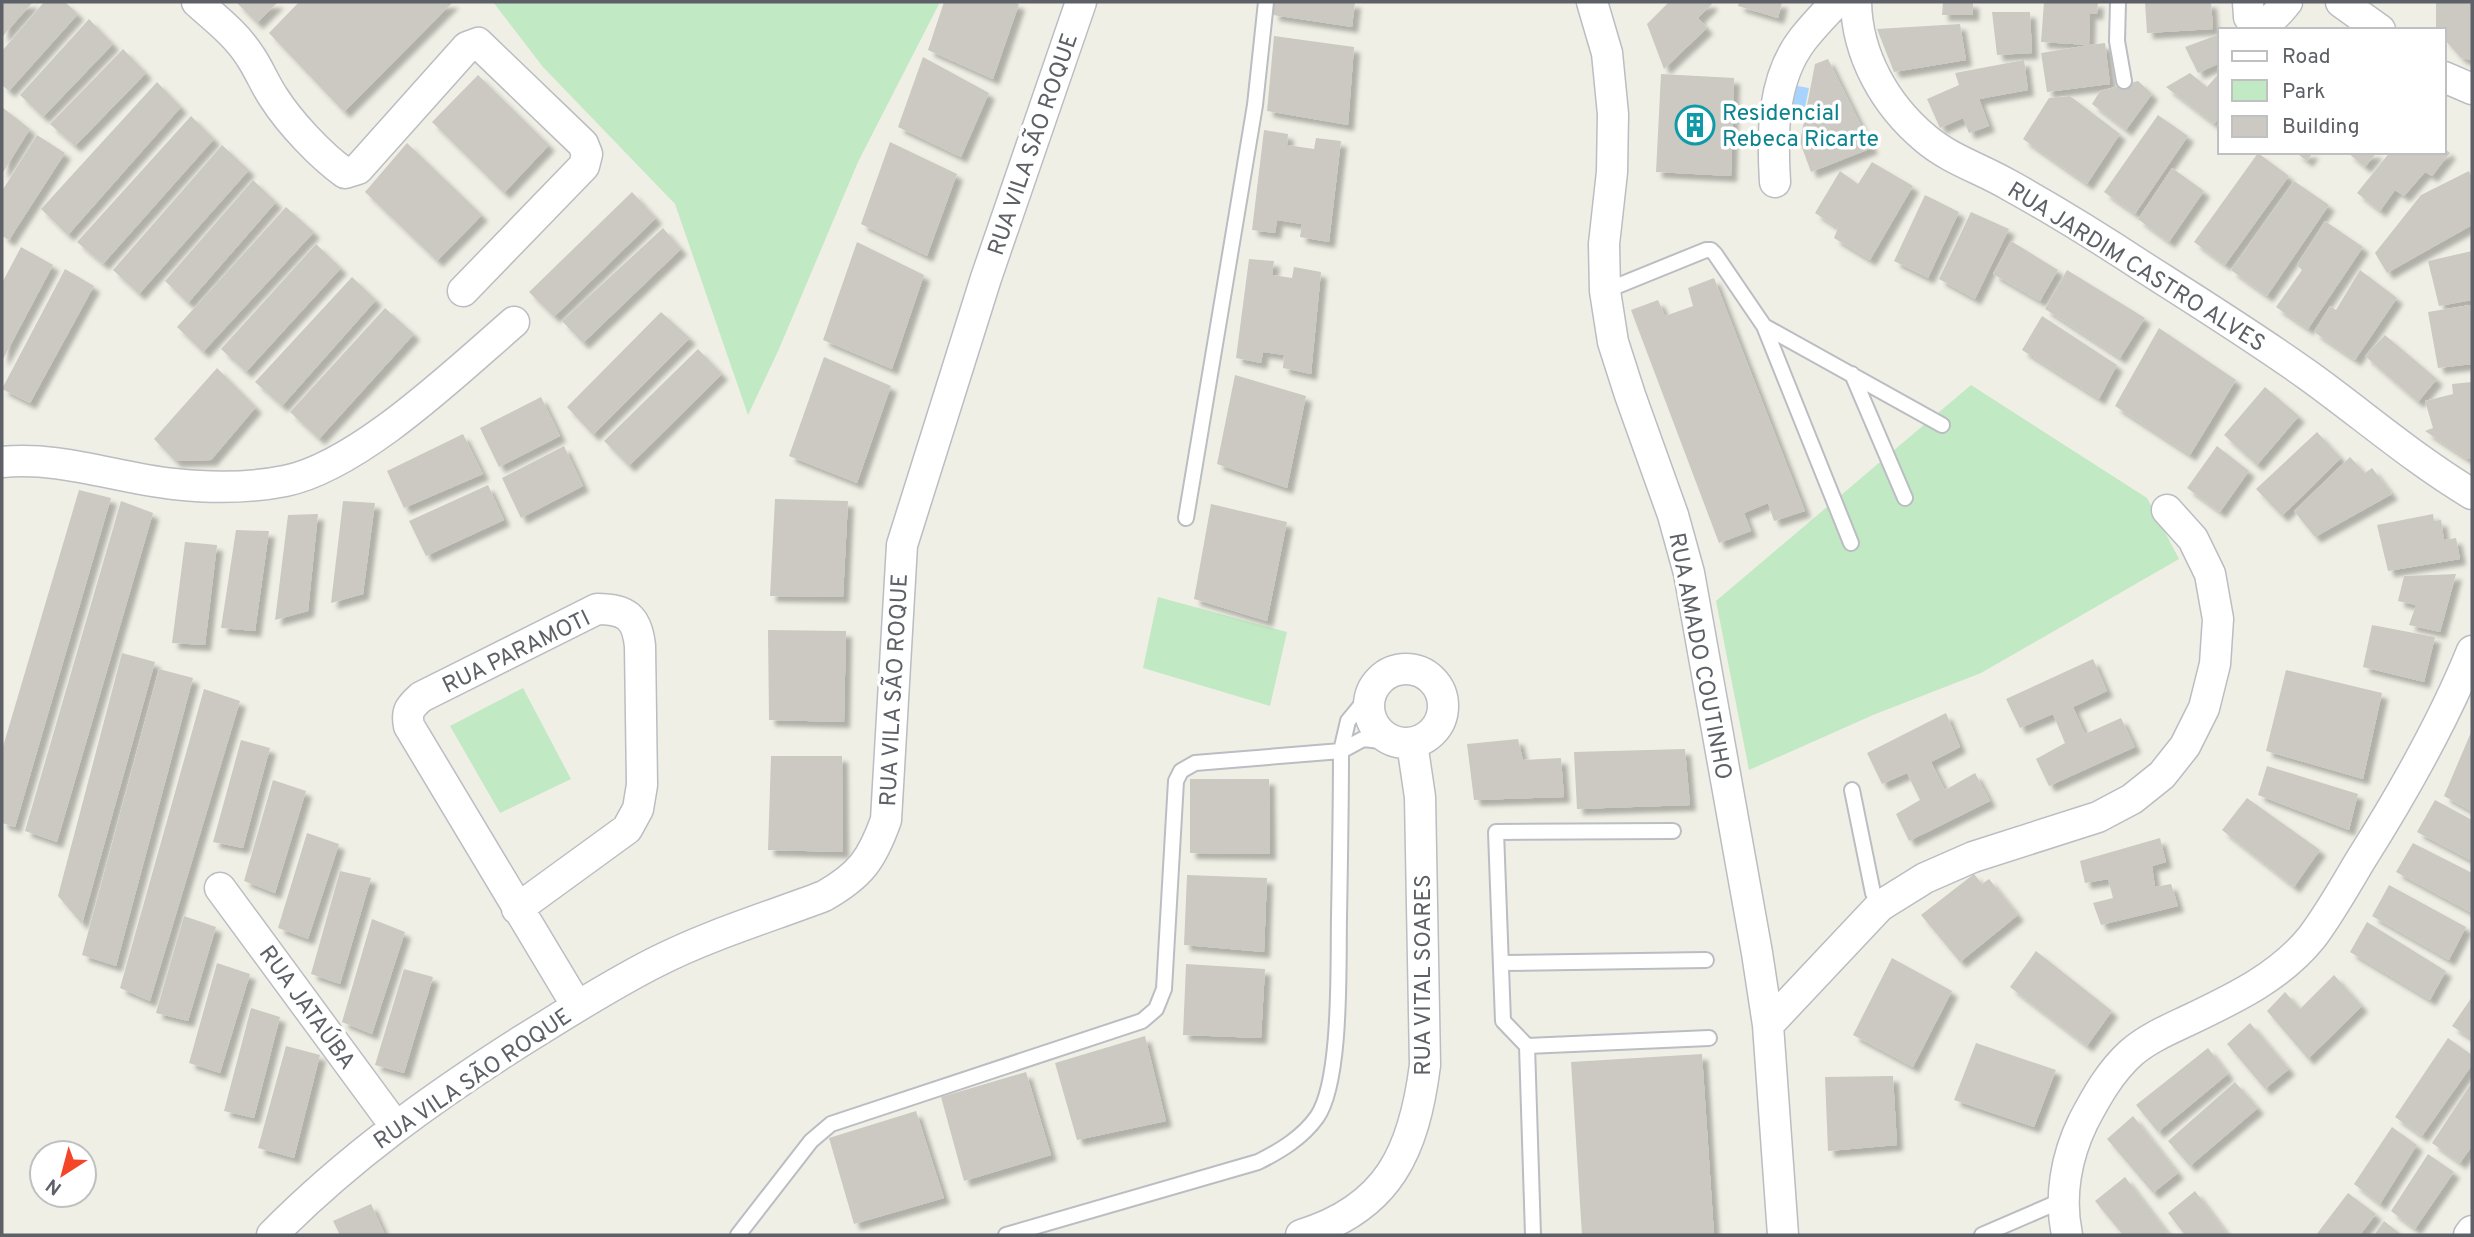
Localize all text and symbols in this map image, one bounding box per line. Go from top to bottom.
legend [2218,28,2446,154]
street label: RUA VILA SÃO ROQUE [982,30,1086,260]
text: Road [2282,44,2331,71]
text: Park [2282,79,2325,106]
place label: Residencial Rebeca Ricarte [1722,100,1879,155]
building icon: Residencial Rebeca Ricarte [1674,104,1716,146]
text: Building [2282,114,2360,141]
street label: RUA JARDIM CASTRO ALVES [2001,177,2270,360]
street label: RUA AMADO COUTINHO [1660,530,1737,783]
street label: RUA VILA SÃO ROQUE [874,573,916,807]
street label: RUA PARAMOTI [438,605,596,702]
street label: RUA VITAL SOARES [1410,874,1439,1076]
street label: RUA JATAÚBA [251,940,362,1076]
street label: RUA VILA SÃO ROQUE [368,1002,578,1157]
north arrow [28,1139,98,1209]
text: N [42,1172,67,1200]

